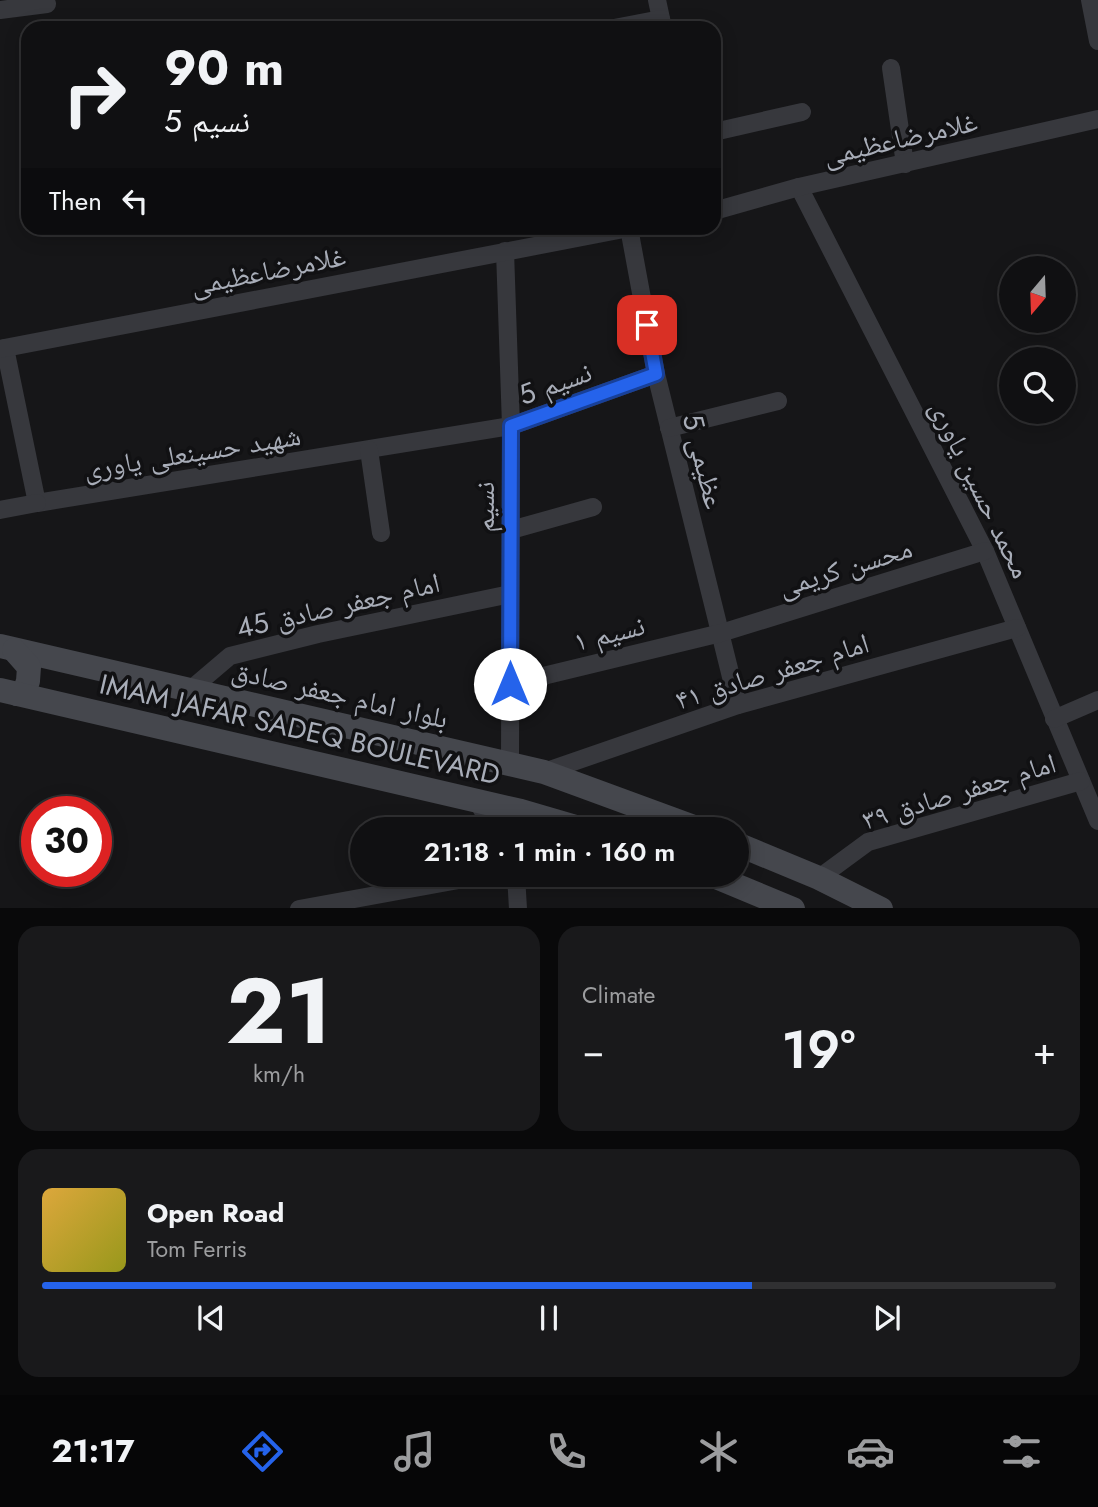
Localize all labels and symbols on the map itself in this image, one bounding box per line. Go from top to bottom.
street label: غلامرضاعظیمی [819,101,981,176]
street label: غلامرضاعظیمی [187,235,349,306]
north arrow [999,256,1076,332]
pin [617,295,677,355]
street label: نسیم 5 [513,351,598,416]
street label: محمد حسین یاوری [920,393,1041,585]
street label: عظیمی 5 [672,409,735,513]
street label: شهید حسینعلی یاوری [80,415,304,490]
street label: نسیم [464,481,505,533]
street label: محسن کریمی [773,528,917,607]
street label: امام جعفر صادق 45 [232,562,444,649]
street label: نسیم ۱ [569,605,649,662]
street label: امام جعفر صادق ۴۱ [670,623,874,720]
position arrow [473,647,547,721]
street label: بلوار امام جعفر صادق [228,650,452,739]
street label: IMAM JAFAR SADEQ BOULEVARD [96,663,504,796]
street label: امام جعفر صادق ۳۹ [857,743,1061,840]
speed limit sign: 30 [21,796,112,887]

